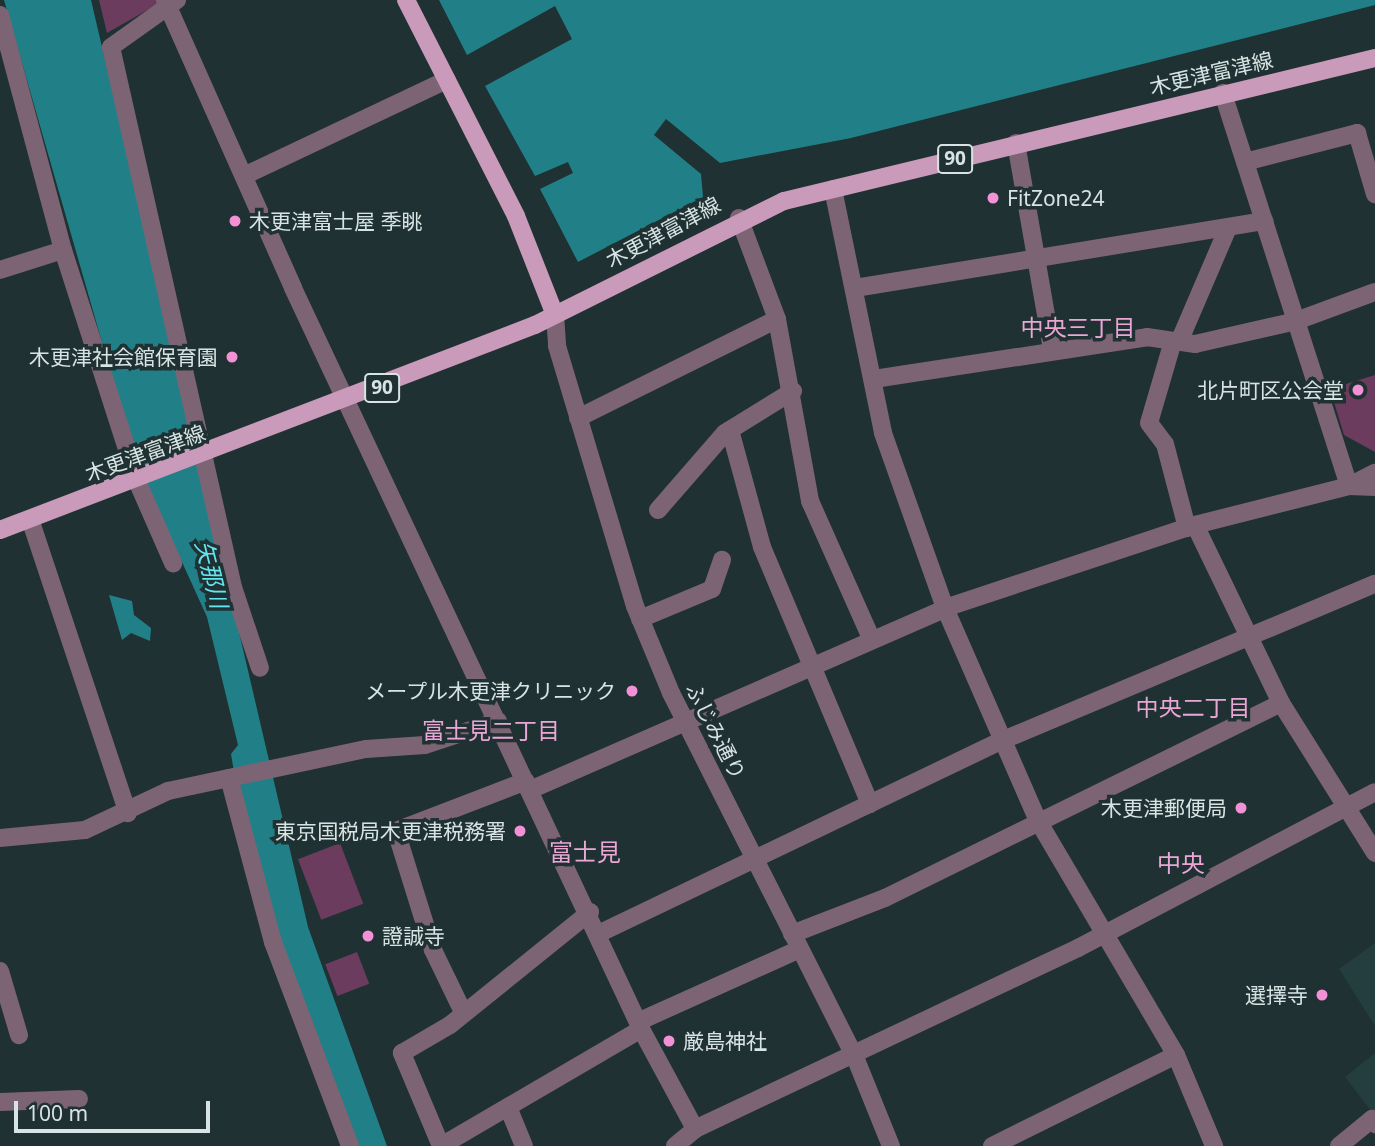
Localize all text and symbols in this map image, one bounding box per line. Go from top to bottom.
street label: 木更津富津線 [1147,47,1275,99]
road number: 90 [936,144,974,174]
place label: FitZone24 [1007,185,1104,211]
marker: FitZone24 [985,190,1001,206]
street label: 木更津富津線 [601,191,725,273]
place label: 木更津富士屋 季眺 [249,208,422,234]
marker: 木更津富士屋 季眺 [227,213,243,229]
district label: 中央三丁目 [1021,313,1135,341]
place label: 木更津社会館保育園 [29,344,218,370]
marker: 木更津社会館保育園 [224,349,240,365]
road number: 90 [363,372,401,404]
place label: 北片町区公会堂 [1197,377,1344,403]
marker: 北片町区公会堂 [1350,382,1366,398]
street label: 木更津富津線 [81,420,209,486]
water label: 矢那川 [190,537,234,611]
place label: メープル木更津クリニック [364,678,616,704]
street label: ふじみ通り [681,679,751,783]
marker: メープル木更津クリニック [622,681,642,701]
district label: 中央二丁目 [1136,693,1250,721]
district label: 富士見二丁目 [422,716,560,744]
place label: 木更津郵便局 [1101,795,1227,821]
marker: 木更津郵便局 [1233,800,1249,816]
place label: 東京国税局木更津税務署 [275,818,506,844]
marker: 東京国税局木更津税務署 [512,823,528,839]
district label: 富士見 [549,838,621,866]
district label: 中央 [1157,849,1205,877]
place label: 證誠寺 [382,923,445,949]
marker: 證誠寺 [360,928,376,944]
place label: 選擇寺 [1245,982,1308,1008]
marker: 選擇寺 [1314,987,1330,1003]
place label: 厳島神社 [683,1028,767,1054]
marker: 厳島神社 [661,1033,677,1049]
scale bar [18,1086,214,1130]
text: 100 m [27,1099,88,1127]

